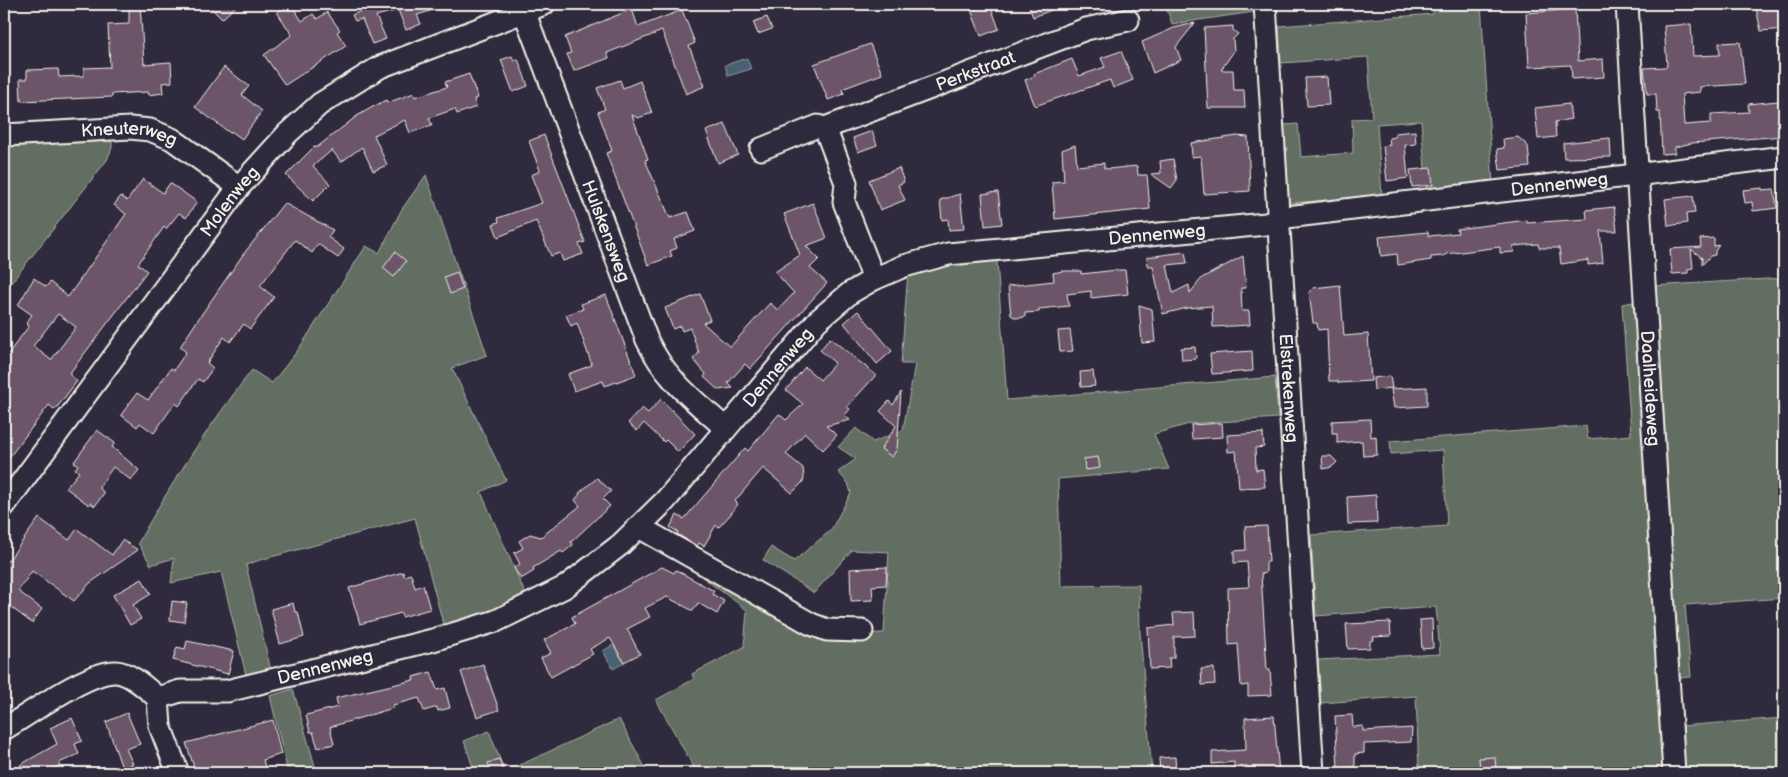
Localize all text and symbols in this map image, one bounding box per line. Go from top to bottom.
street label: Perkstraat [933,47,1019,96]
street label: Kneuterweg [80,118,180,151]
street label: Molenweg [196,162,264,241]
street label: Dennenweg [1510,168,1609,201]
street label: Hulskensweg [577,177,634,285]
street label: Dennenweg [1107,220,1207,250]
street label: Dennenweg [739,324,818,412]
street label: Daalheideweg [1636,330,1664,447]
street label: Elstrekenweg [1275,333,1302,444]
street label: Dennenweg [275,645,375,689]

